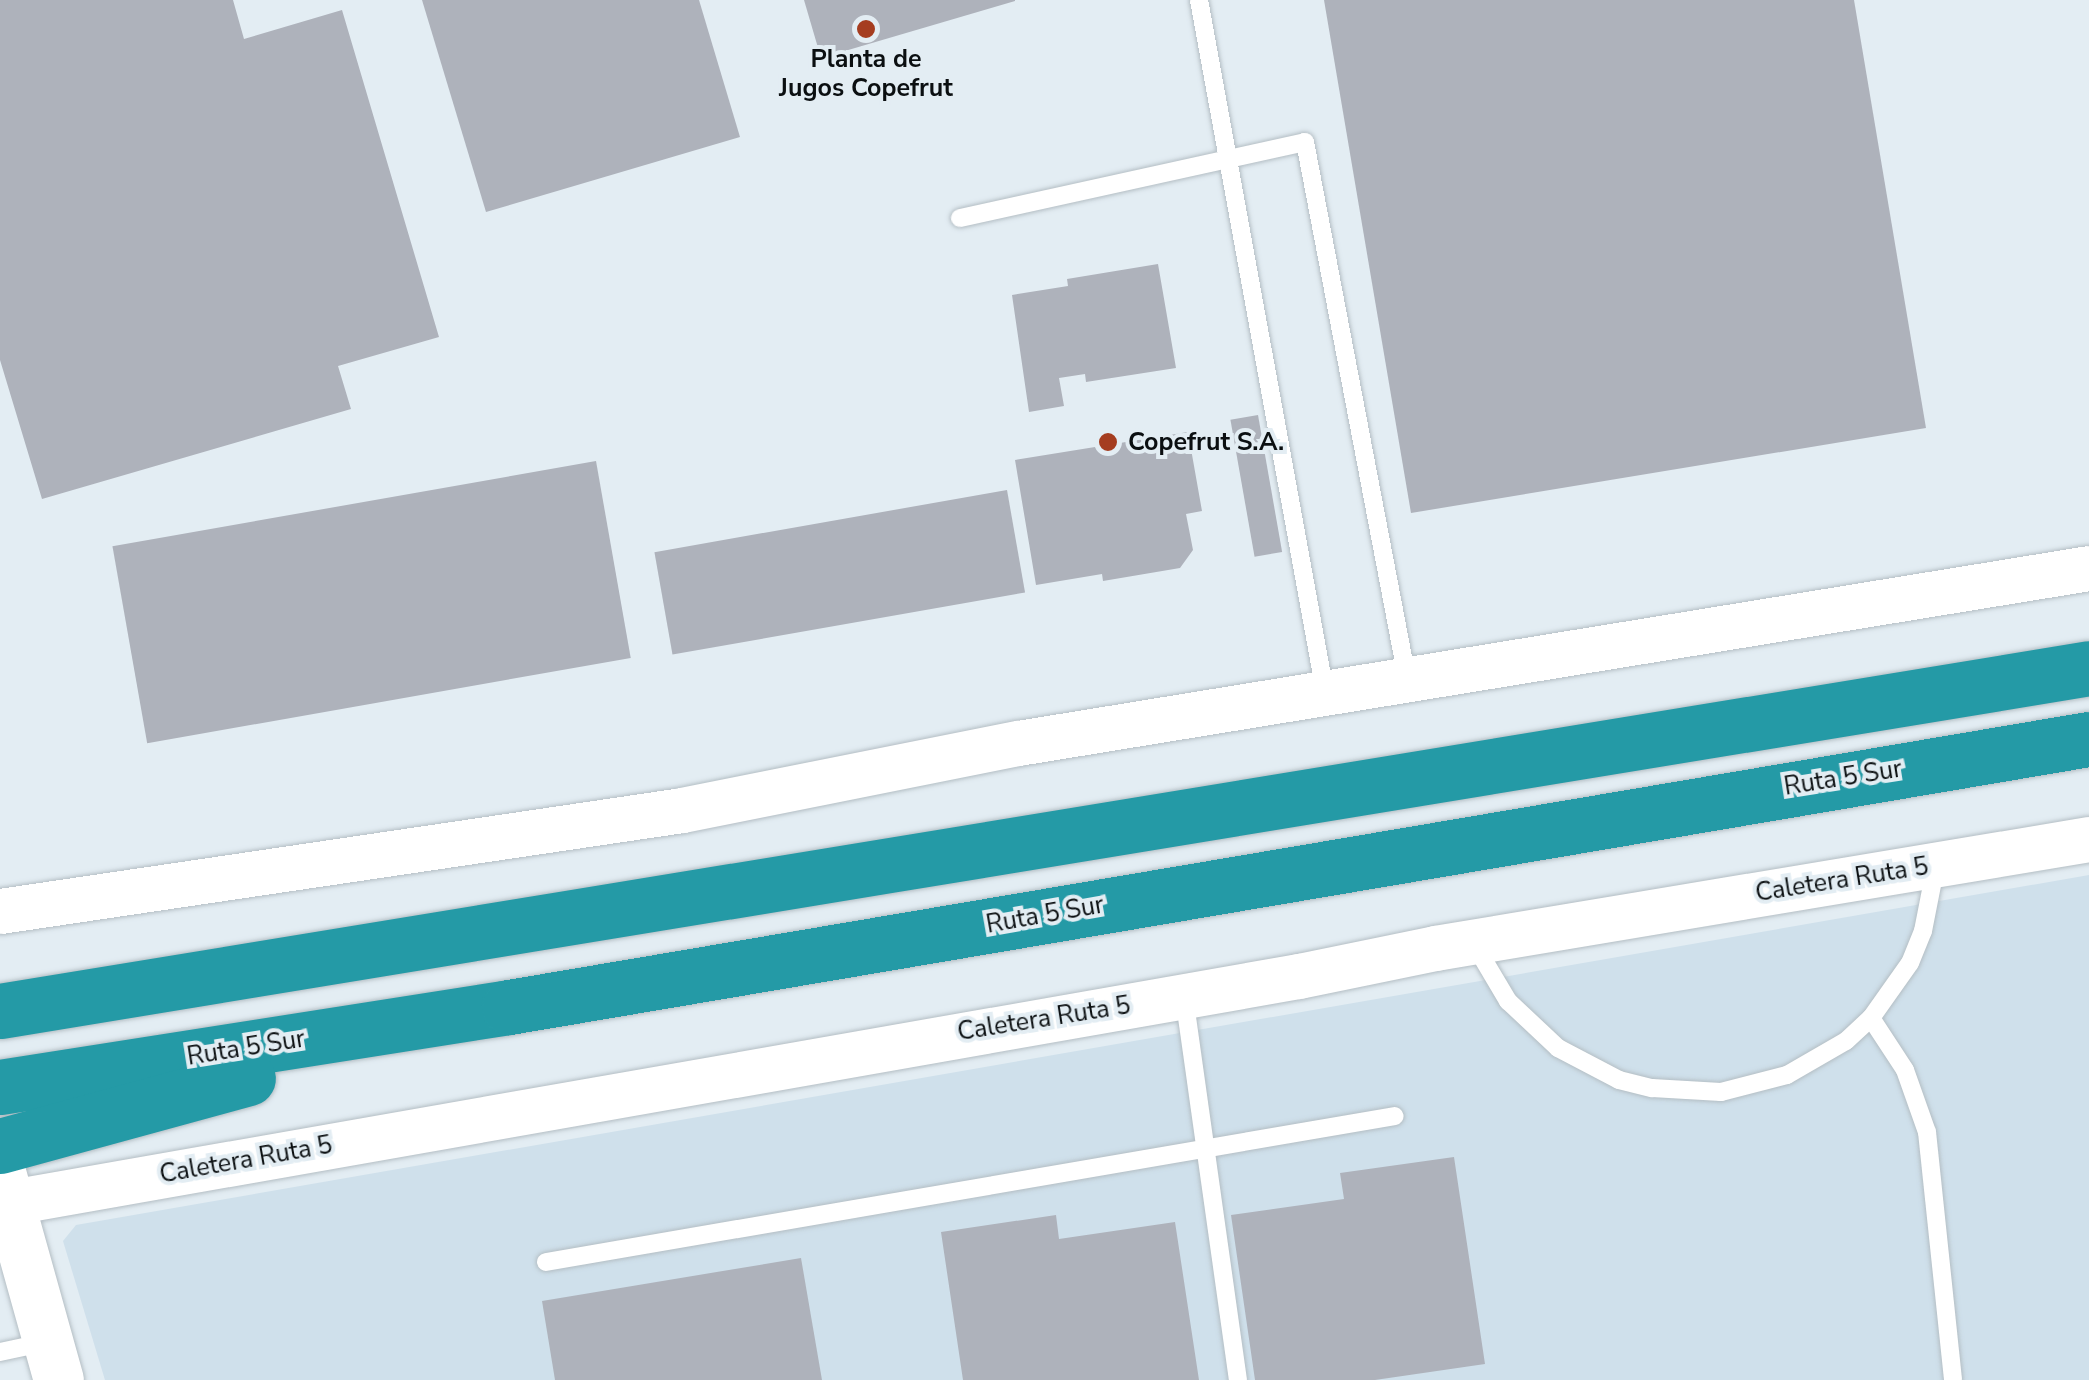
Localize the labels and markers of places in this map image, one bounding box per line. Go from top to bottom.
marker: Planta de Jugos Copefrut [855,18,877,40]
place label: Planta de Jugos Copefrut [779,45,953,104]
place label: Copefrut S.A. [1128,427,1284,457]
marker: Copefrut S.A. [1097,431,1119,453]

